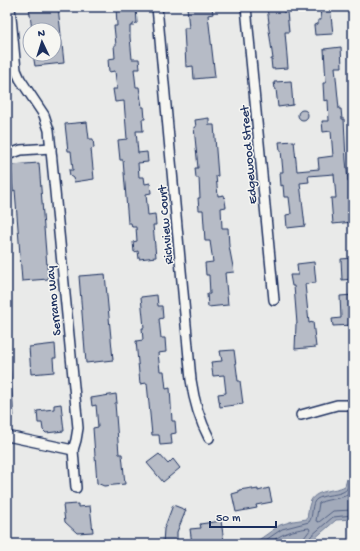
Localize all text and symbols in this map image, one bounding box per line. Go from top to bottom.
north arrow [22,22,62,62]
text: N [37,28,45,40]
street label: Edgewood Street [238,103,261,205]
street label: Richview Court [155,183,177,265]
street label: Serrano Way [43,265,66,336]
scale bar [210,503,276,529]
text: 50 m [216,512,241,526]

